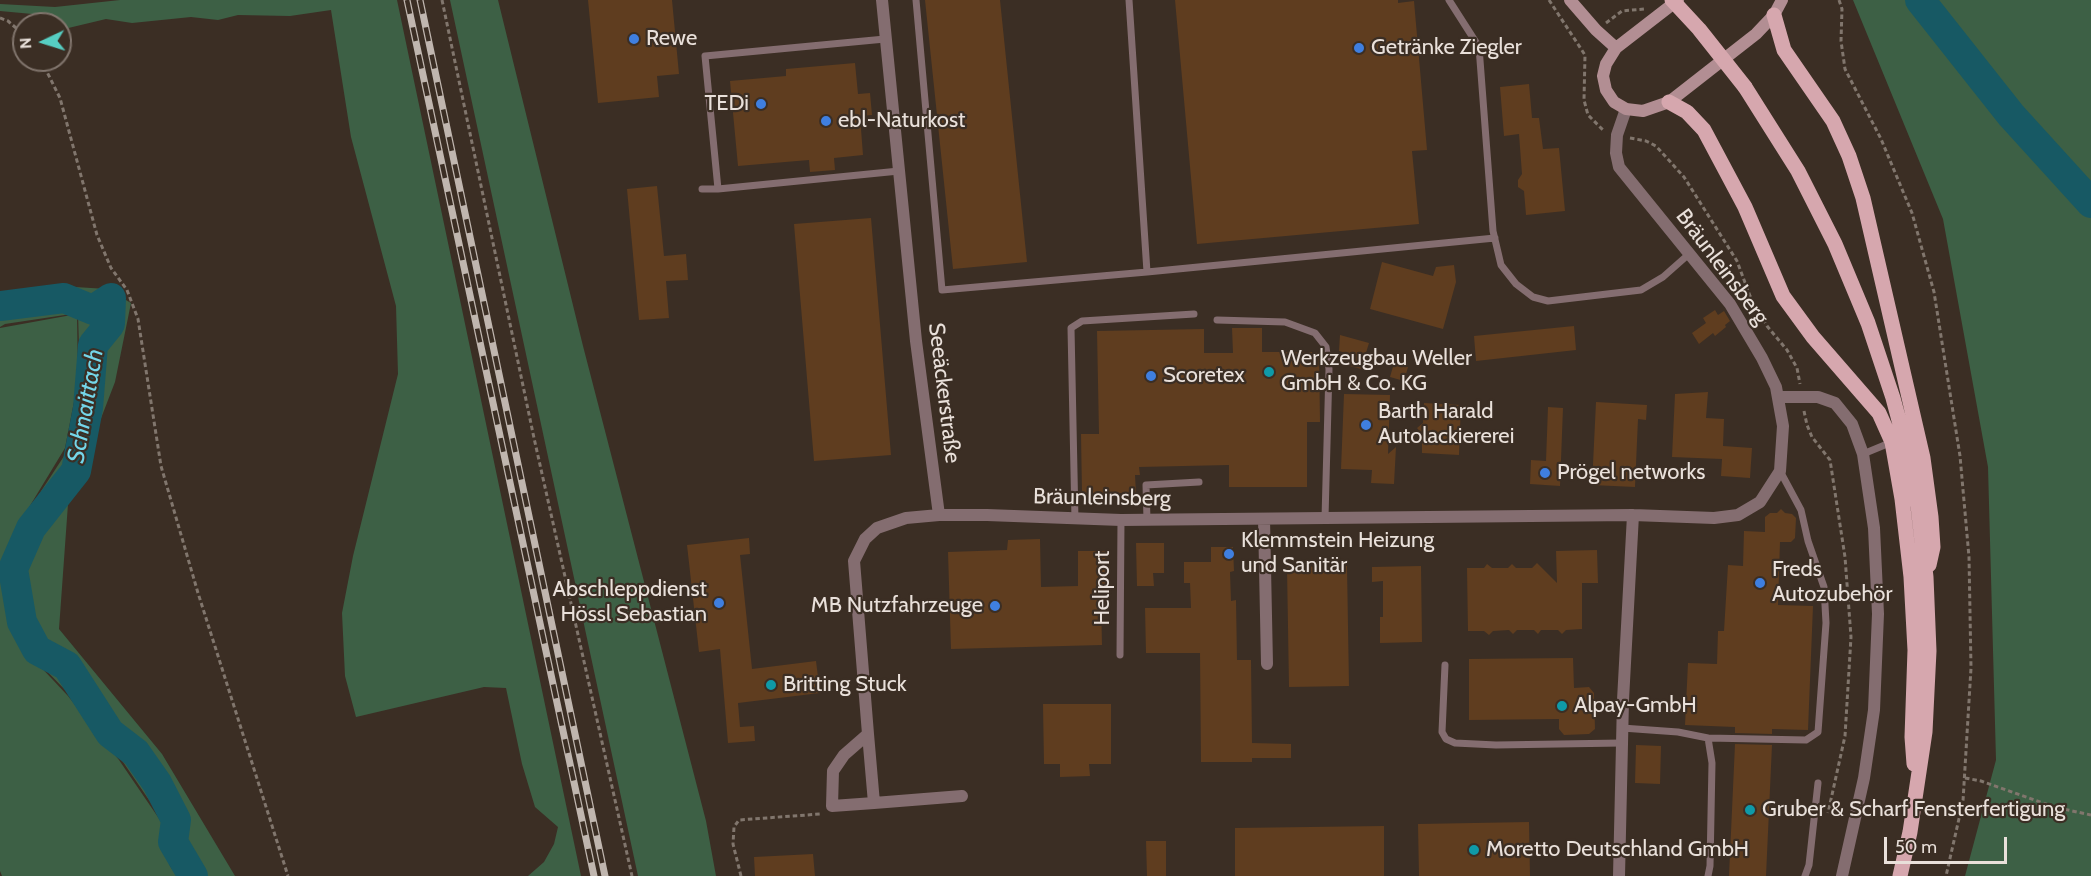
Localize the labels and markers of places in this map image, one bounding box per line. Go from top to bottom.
place label: Rewe [646,26,697,52]
marker: Rewe [627,32,641,46]
place label: Getränke Ziegler [1371,35,1522,61]
marker: Getränke Ziegler [1352,41,1366,55]
place label: TEDi [705,91,749,117]
marker: TEDi [754,97,768,111]
place label: ebl-Naturkost [838,108,965,134]
marker: ebl-Naturkost [819,114,833,128]
place label: Werkzeugbau Weller GmbH & Co. KG [1281,346,1472,398]
place label: Scoretex [1163,363,1245,389]
marker: Werkzeugbau Weller GmbH & Co. KG [1262,365,1276,379]
marker: Scoretex [1144,369,1158,383]
place label: Barth Harald Autolackiererei [1378,399,1514,451]
marker: Barth Harald Autolackiererei [1359,418,1373,432]
place label: Prögel networks [1557,460,1705,486]
marker: Prögel networks [1538,466,1552,480]
place label: Klemmstein Heizung und Sanitär [1241,528,1434,580]
marker: Klemmstein Heizung und Sanitär [1222,547,1236,561]
place label: Freds Autozubehör [1772,557,1892,608]
marker: Freds Autozubehör [1753,576,1767,590]
place label: Abschleppdienst Hössl Sebastian [552,577,707,628]
place label: MB Nutzfahrzeuge [811,593,983,619]
marker: Abschleppdienst Hössl Sebastian [712,596,726,610]
marker: MB Nutzfahrzeuge [988,599,1002,613]
place label: Britting Stuck [783,672,907,698]
marker: Britting Stuck [764,678,778,692]
place label: Alpay-GmbH [1574,693,1697,719]
marker: Alpay-GmbH [1555,699,1569,713]
place label: Gruber & Scharf Fensterfertigung [1762,797,2065,823]
marker: Gruber & Scharf Fensterfertigung [1743,803,1757,817]
place label: Moretto Deutschland GmbH [1486,837,1749,863]
marker: Moretto Deutschland GmbH [1467,843,1481,857]

